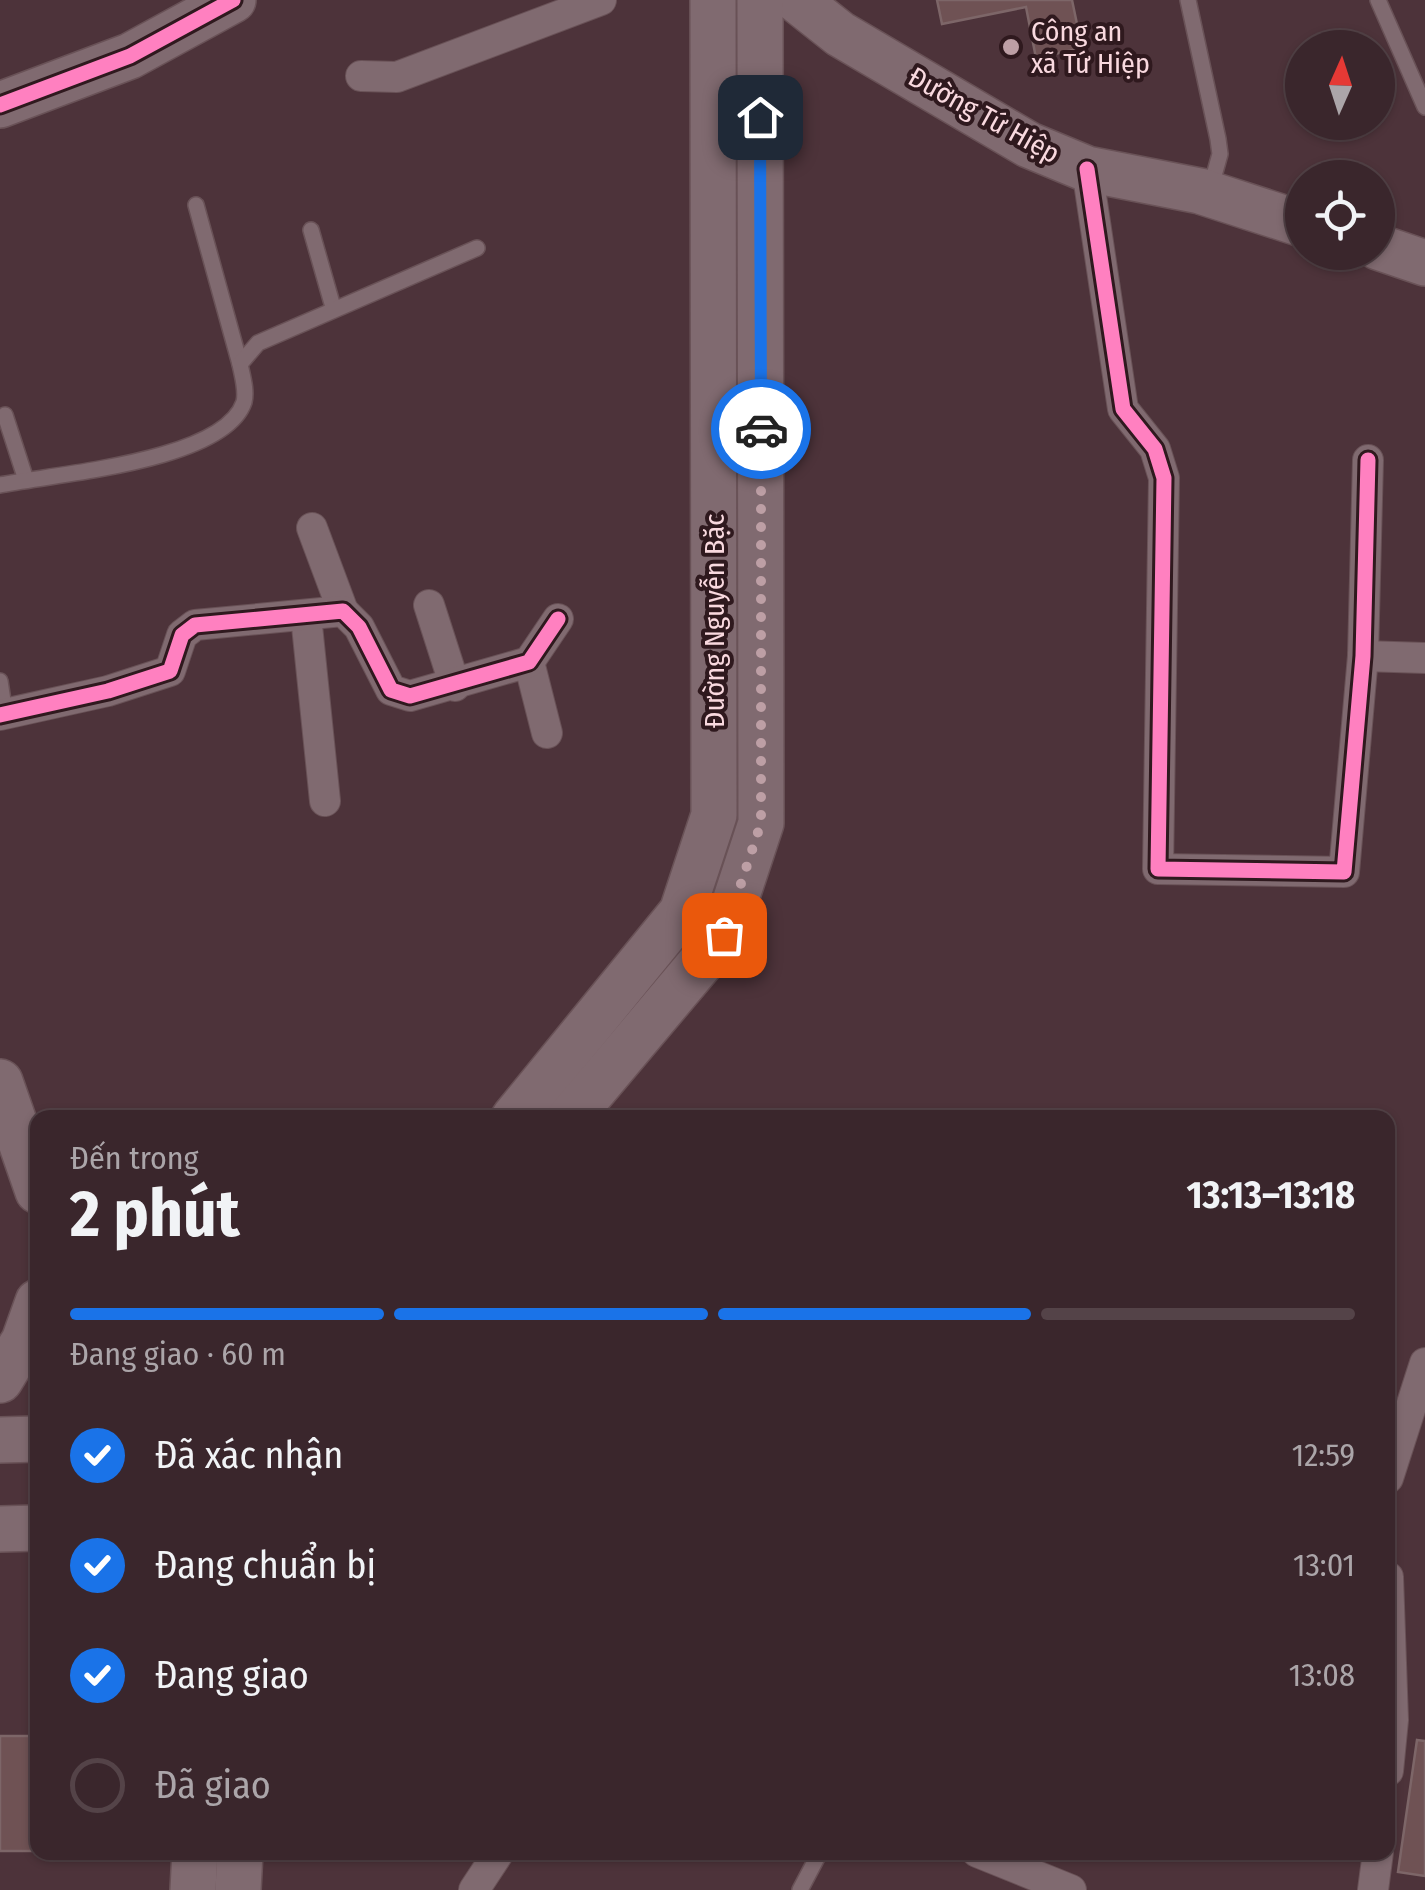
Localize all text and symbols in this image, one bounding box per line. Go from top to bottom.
place label: Công an xã Tứ Hiệp [1031,15,1150,80]
north arrow [1285,30,1395,140]
map controls [1285,30,1395,270]
marker: Công an xã Tứ Hiệp [1000,36,1022,58]
street label: Đường Tứ Hiệp [903,60,1065,170]
pin [718,75,803,160]
icon: home [733,90,788,145]
button: locate [1285,160,1395,270]
courier [711,379,811,479]
icon: car [734,402,789,457]
street label: Đường Nguyễn Bặc [698,514,731,728]
pin [682,893,767,978]
icon: bag [697,908,752,963]
text: Đến trong [70,1139,199,1177]
text: 13:13–13:18 [1187,1172,1355,1218]
text: 2 phút [70,1175,240,1253]
text: Đang giao · 60 m [70,1335,286,1373]
icon: check [70,1428,125,1483]
text: Đã xác nhận [155,1432,343,1478]
text: 12:59 [1292,1436,1355,1474]
icon: check [70,1538,125,1593]
text: Đang chuẩn bị [155,1542,376,1588]
text: 13:01 [1293,1546,1355,1584]
icon: check [70,1648,125,1703]
text: Đang giao [155,1652,309,1698]
text: 13:08 [1289,1656,1355,1694]
text: Đã giao [155,1762,271,1808]

